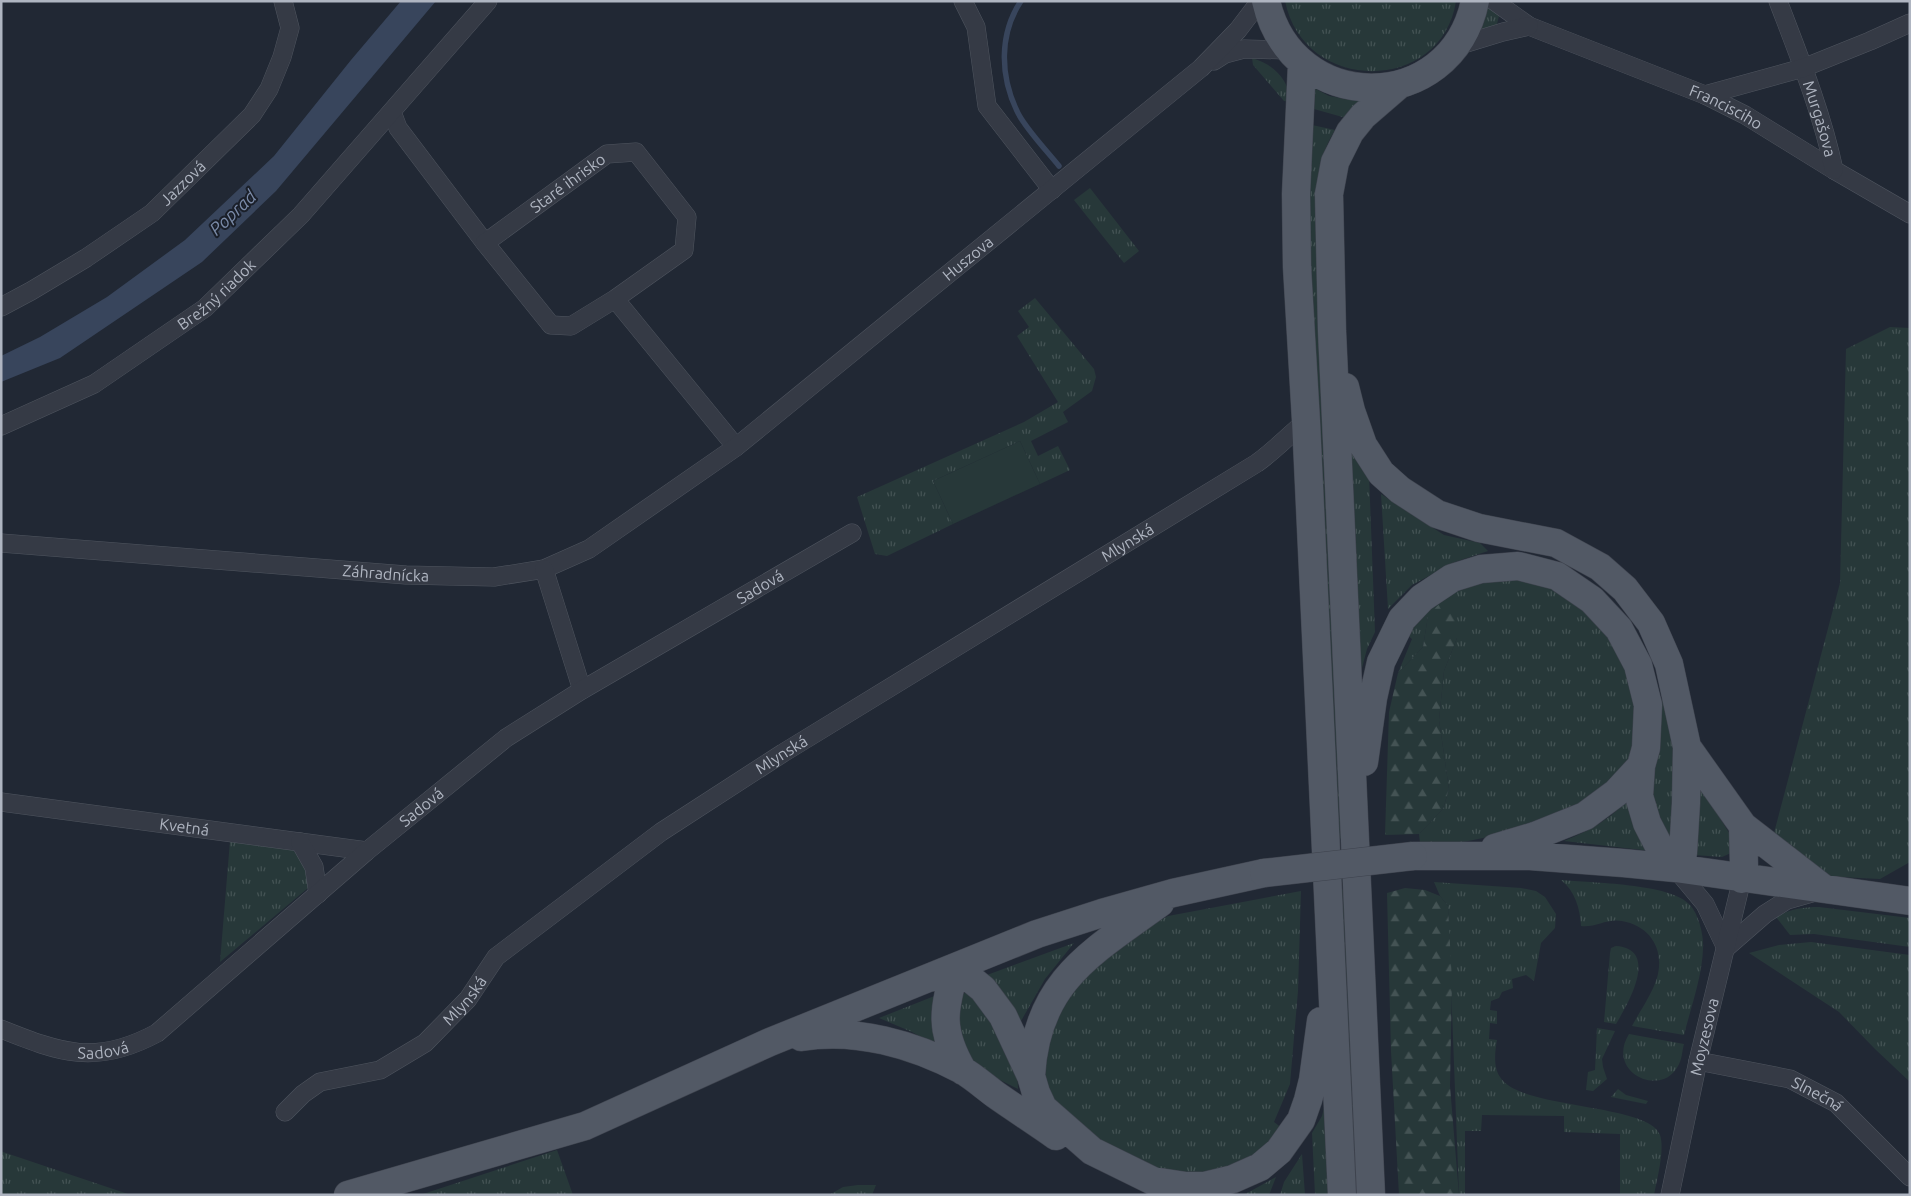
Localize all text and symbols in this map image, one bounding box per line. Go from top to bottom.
street label: Murgašova [1800,78,1840,159]
street label: Francisciho [1687,81,1766,133]
street label: Staré ihrisko [526,149,609,216]
street label: Jazzová [156,157,209,209]
water label: Poprad [205,185,260,239]
street label: Huszova [939,232,997,284]
street label: Brežný riadok [174,255,259,333]
street label: Mlynská [1098,519,1157,565]
street label: Záhradnícka [342,561,429,585]
street label: Sadová [733,566,787,607]
street label: Mlynská [752,731,811,778]
street label: Sadová [396,784,447,830]
street label: Kvetná [158,814,210,839]
street label: Mlynská [439,973,490,1029]
street label: Moyzesova [1686,996,1722,1077]
street label: Sadová [77,1037,131,1062]
street label: Slnečná [1789,1073,1847,1114]

